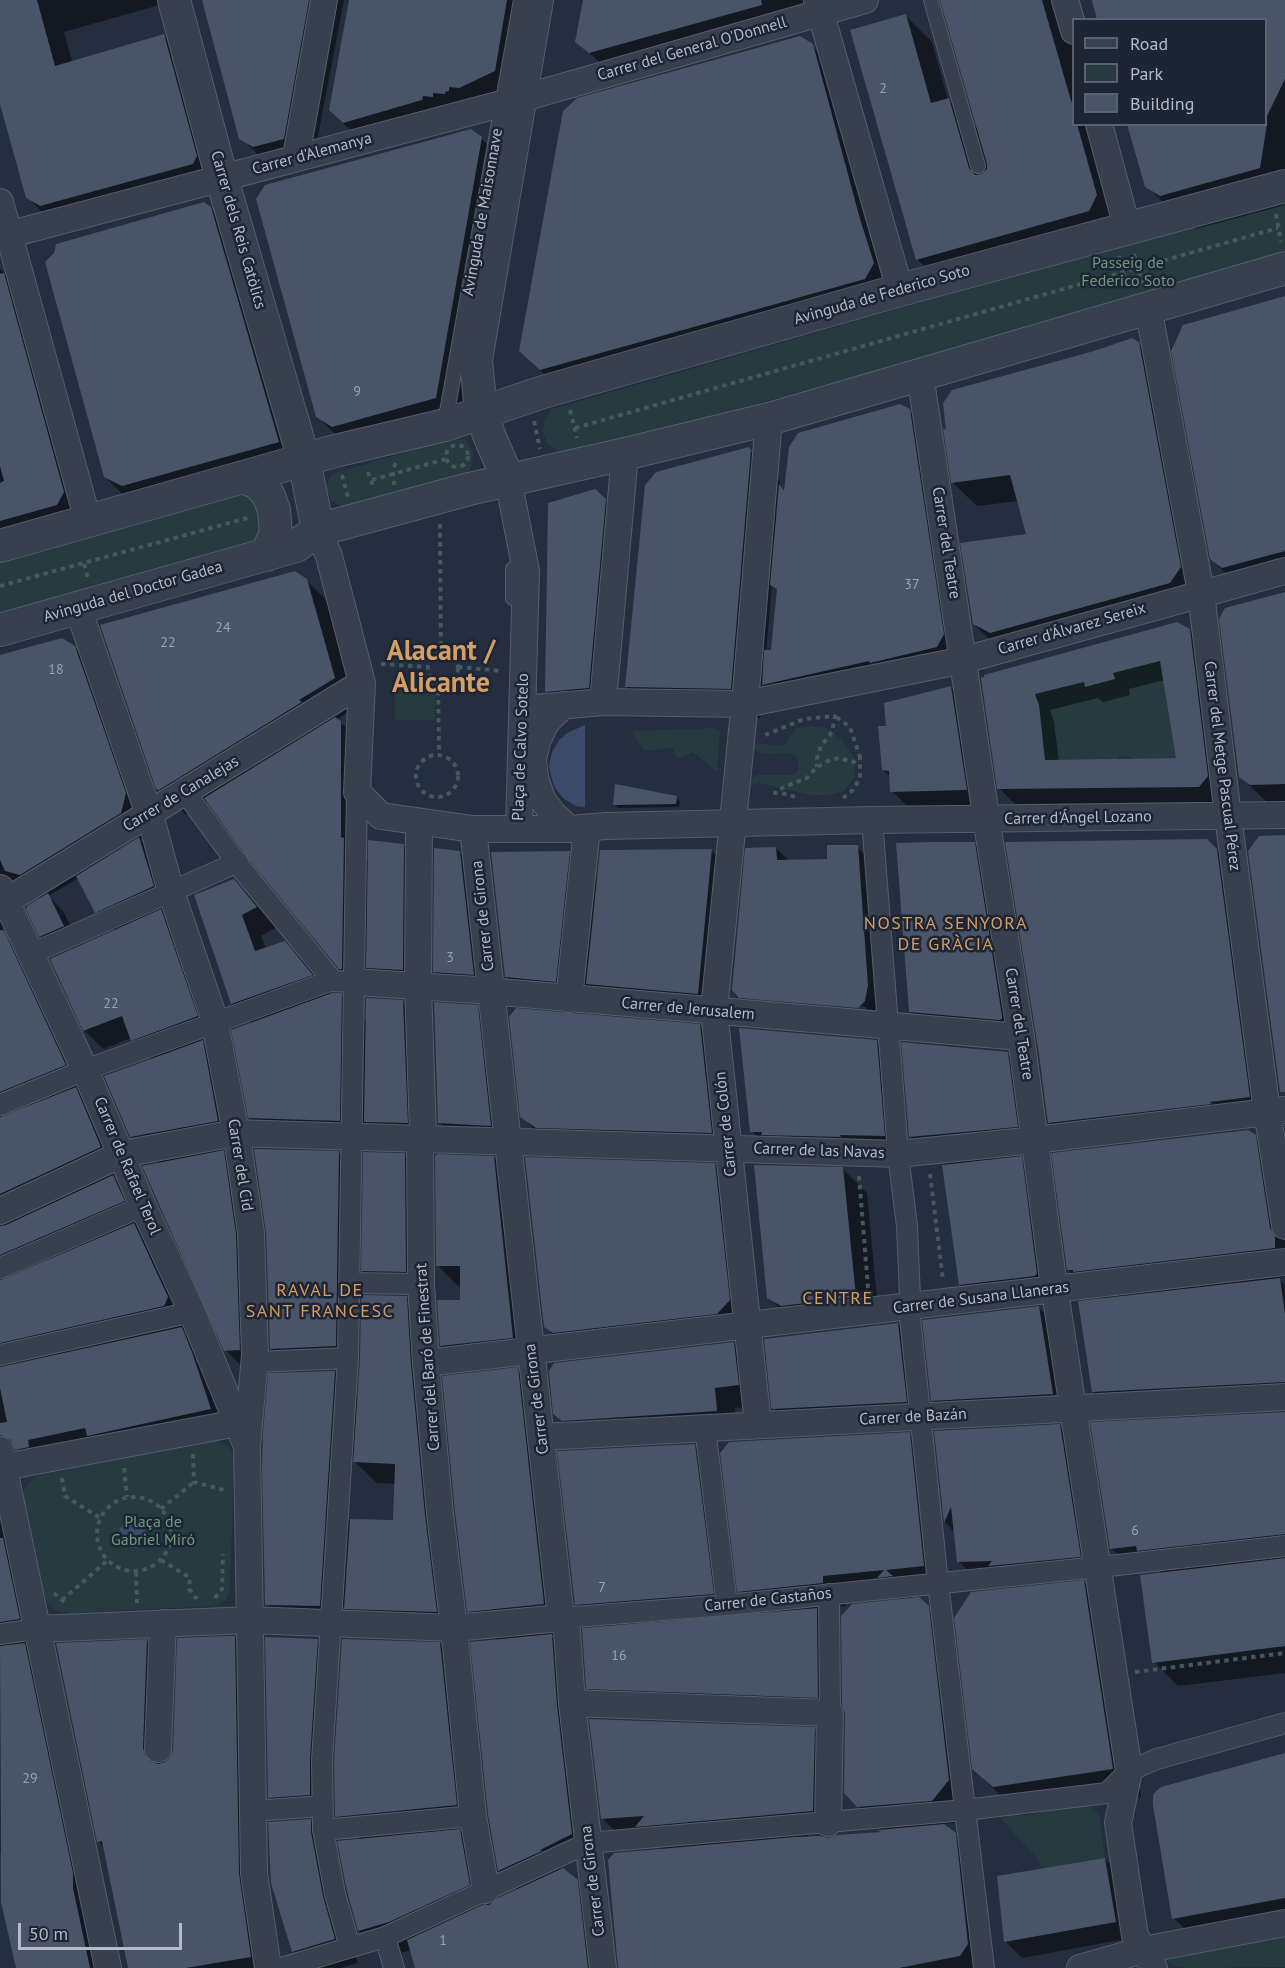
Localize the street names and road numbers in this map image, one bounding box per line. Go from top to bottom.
street label: Carrer del General O'Donnell [595,13,789,85]
street label: Avinguda de Maisonnave [459,127,507,297]
street label: Carrer d'Alemanya [250,129,374,179]
street label: Carrer dels Reis Catòlics [206,149,270,311]
street label: Avinguda de Federico Soto [792,261,972,329]
street label: Carrer del Teatre [928,486,964,600]
street label: Avinguda del Doctor Gadea [41,557,225,627]
street label: Carrer d'Álvarez Sereix [996,599,1148,659]
street label: Carrer del Metge Pascual Pérez [1200,660,1244,872]
street label: Plaça de Calvo Sotelo [509,673,533,821]
street label: Carrer de Canalejas [120,752,242,836]
street label: Carrer d'Ángel Lozano [1004,807,1152,829]
street label: Carrer de Girona [468,860,498,972]
street label: Carrer del Teatre [1001,967,1037,1081]
street label: Carrer de Jerusalem [620,994,756,1024]
street label: Carrer de Colón [711,1070,741,1178]
street label: Carrer de Rafael Terol [89,1094,165,1238]
street label: Carrer del Cid [223,1117,257,1213]
street label: Carrer de las Navas [753,1139,885,1163]
street label: Carrer del Baró de Finestrat [412,1262,444,1452]
street label: Carrer de Susana Llaneras [892,1278,1070,1318]
street label: Carrer de Girona [521,1343,553,1455]
street label: Carrer de Bazán [859,1405,967,1429]
street label: Carrer de Castaños [704,1584,832,1616]
street label: Carrer de Girona [577,1825,609,1937]

